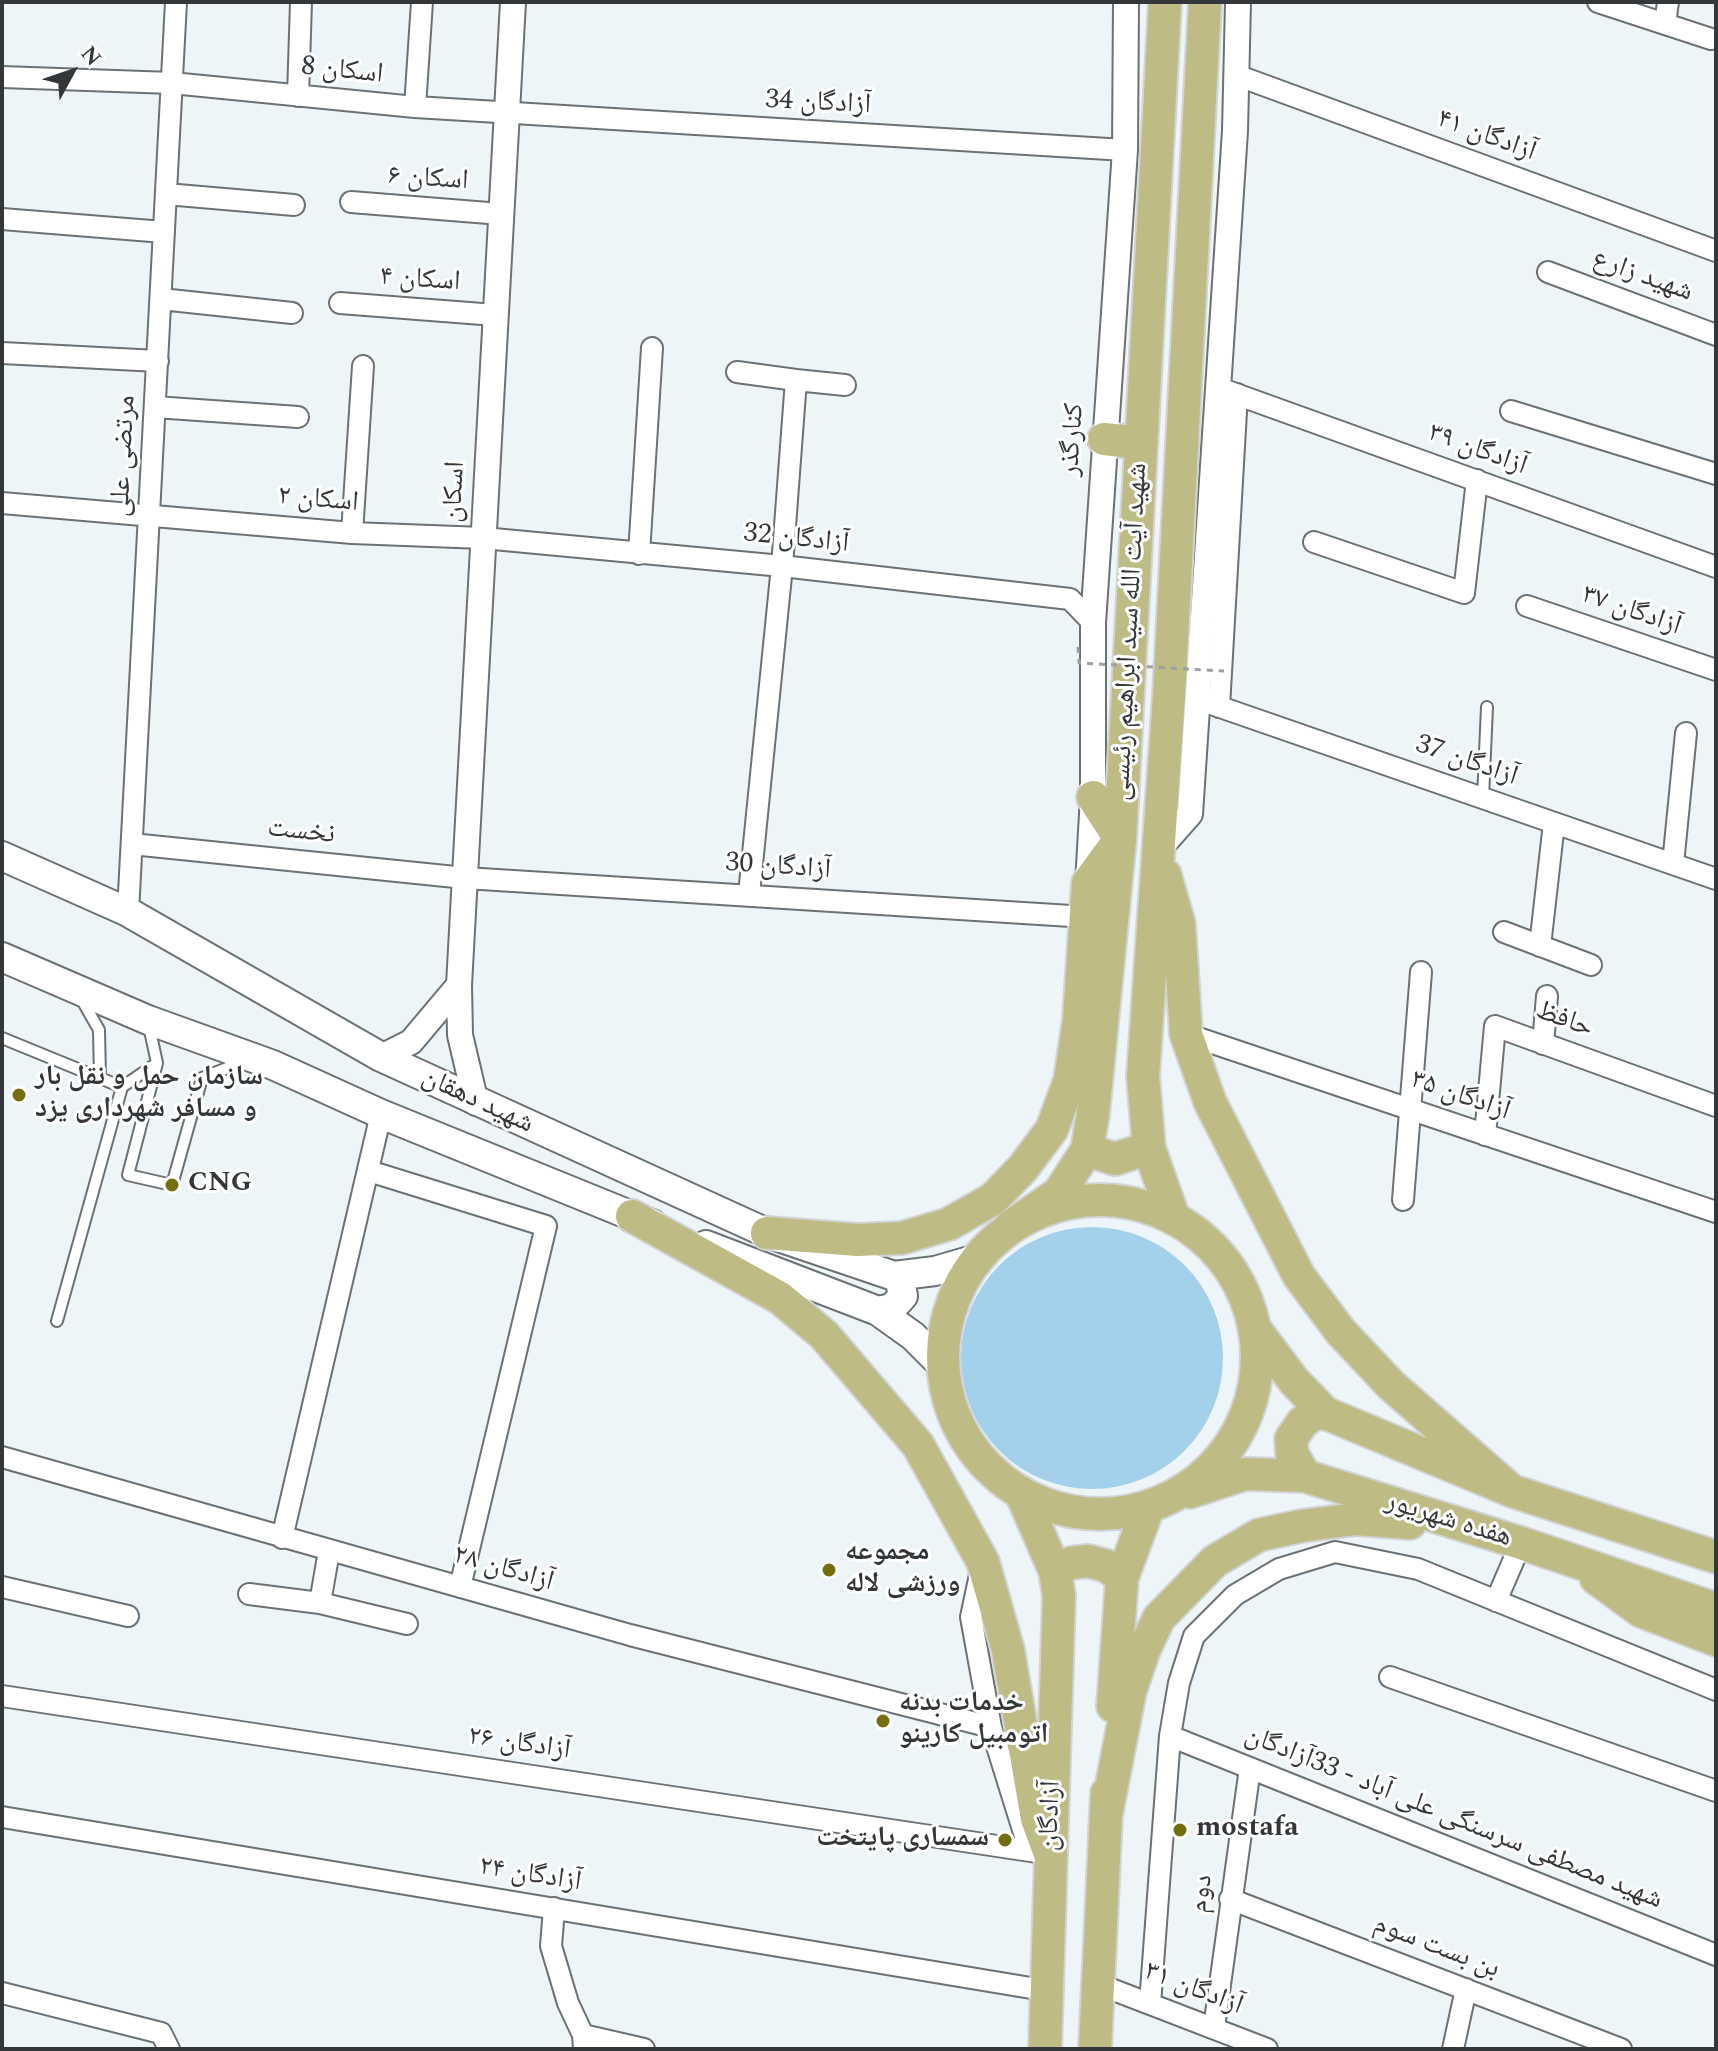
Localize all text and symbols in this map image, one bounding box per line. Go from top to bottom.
north arrow [32,32,112,112]
text: N [72,39,109,74]
street label: اسکان 8 [299,51,385,93]
street label: آزادگان 34 [764,84,872,124]
street label: آزادگان ۴۱ [1432,104,1540,170]
street label: اسکان ۶ [386,160,470,200]
street label: شهید زارع [1587,243,1697,311]
street label: اسکان ۴ [378,261,462,301]
street label: مرتضی علی [105,394,145,518]
street label: کنارگذر [1055,402,1093,478]
street label: آزادگان ۳۹ [1423,418,1531,484]
street label: اسکان [438,460,474,524]
street label: شهید آیت الله سید ابراهیم رئیسی [1105,462,1157,802]
street label: اسکان ۲ [276,481,360,521]
street label: آزادگان 32 [742,518,850,562]
street label: آزادگان ۳۷ [1577,579,1685,645]
street label: آزادگان 37 [1410,729,1522,795]
street label: نخست [266,813,336,853]
street label: آزادگان 30 [724,848,832,888]
street label: حافظ [1531,995,1597,1047]
place label: سازمان حمل و نقل بار و مسافر شهرداری یزد [35,1062,263,1128]
street label: شهید دهقان [416,1062,538,1142]
street label: آزادگان ۳۵ [1406,1064,1514,1130]
marker: سازمان حمل و نقل بار و مسافر شهرداری یزد [10,1086,28,1104]
place label: CNG [188,1168,252,1202]
marker: CNG [163,1176,181,1194]
street label: هفده شهریور [1381,1486,1515,1556]
place label: مجموعه ورزشی لاله [845,1537,960,1603]
street label: ۲۸ آزادگان [449,1540,557,1600]
marker: مجموعه ورزشی لاله [820,1561,838,1579]
place label: خدمات بدنه اتومبیل کارینو [899,1688,1048,1754]
marker: خدمات بدنه اتومبیل کارینو [874,1712,892,1730]
street label: شهید مصطفی سرسنگی علی آباد - 33آزادگان [1239,1720,1667,1918]
street label: ۲۶ آزادگان [466,1721,572,1769]
street label: آزادگان [1034,1780,1070,1852]
place label: mostafa [1196,1813,1299,1847]
marker: mostafa [1171,1821,1189,1839]
place label: سمساری پایتخت [816,1823,989,1857]
marker: سمساری پایتخت [996,1831,1014,1849]
street label: ۲۴ آزادگان [477,1851,583,1901]
street label: دوم [1184,1873,1222,1915]
street label: بن بست سوم [1368,1909,1504,1987]
street label: ۳۱ آزادگان [1139,1956,1247,2024]

